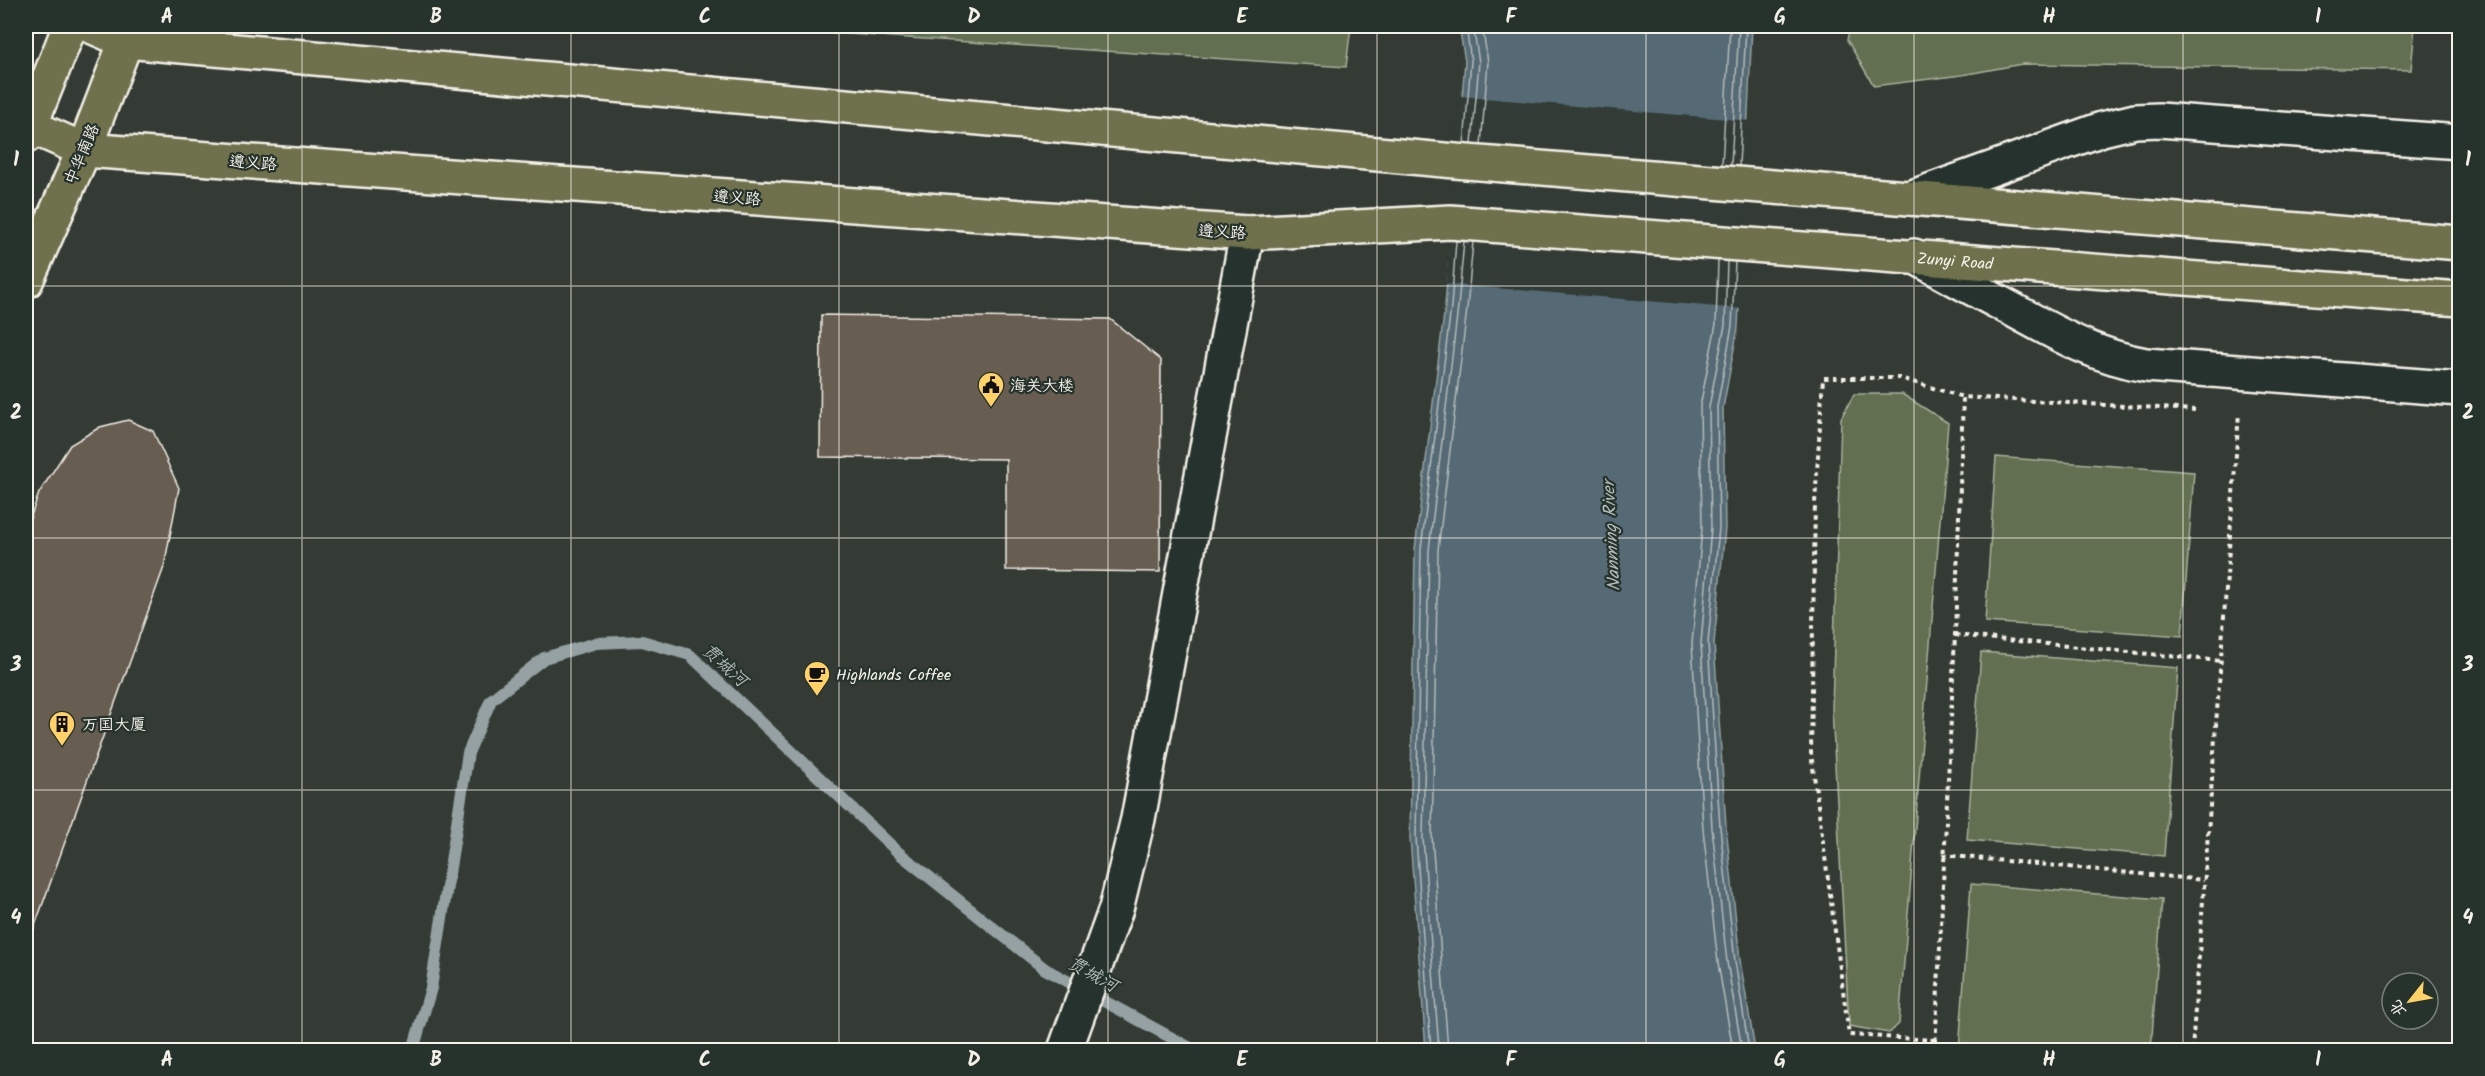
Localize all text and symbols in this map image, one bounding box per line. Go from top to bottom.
text: A [161,2,173,34]
text: B [430,2,442,34]
text: C [699,2,711,34]
text: D [967,2,981,34]
text: E [1236,2,1248,34]
text: F [1506,2,1518,34]
text: G [1774,2,1786,34]
text: H [2042,2,2056,34]
text: I [2315,2,2321,34]
street label: 中华南路 [58,120,106,189]
text: 1 [13,145,19,177]
text: 1 [2465,145,2471,177]
street label: 遵义路 [228,149,278,178]
street label: 遵义路 [712,184,762,213]
street label: 遵义路 [1197,219,1247,246]
street label: Zunyi Road [1916,247,1995,277]
public building icon: 海关大楼 [976,370,1006,408]
place label: 海关大楼 [1010,374,1074,399]
text: 2 [10,398,22,430]
text: 2 [2462,398,2474,430]
water label: Nanming River [1595,476,1630,592]
water label: 贯城河 [694,637,756,697]
text: 3 [10,650,22,682]
text: 3 [2462,650,2474,682]
cafe icon: Highlands Coffee [802,659,832,697]
place label: Highlands Coffee [836,663,951,688]
building icon: 万国大厦 [47,709,77,747]
place label: 万国大厦 [82,713,146,738]
text: 4 [11,903,22,935]
text: 4 [2463,903,2474,935]
water label: 贯城河 [1062,950,1126,1003]
north arrow [2380,971,2440,1031]
text: 北 [2384,995,2413,1021]
text: A [161,1045,173,1076]
text: B [430,1045,442,1076]
text: C [699,1045,711,1076]
text: D [967,1045,981,1076]
text: E [1236,1045,1248,1076]
text: F [1506,1045,1518,1076]
text: G [1774,1045,1786,1076]
text: H [2042,1045,2056,1076]
text: I [2315,1045,2321,1076]

